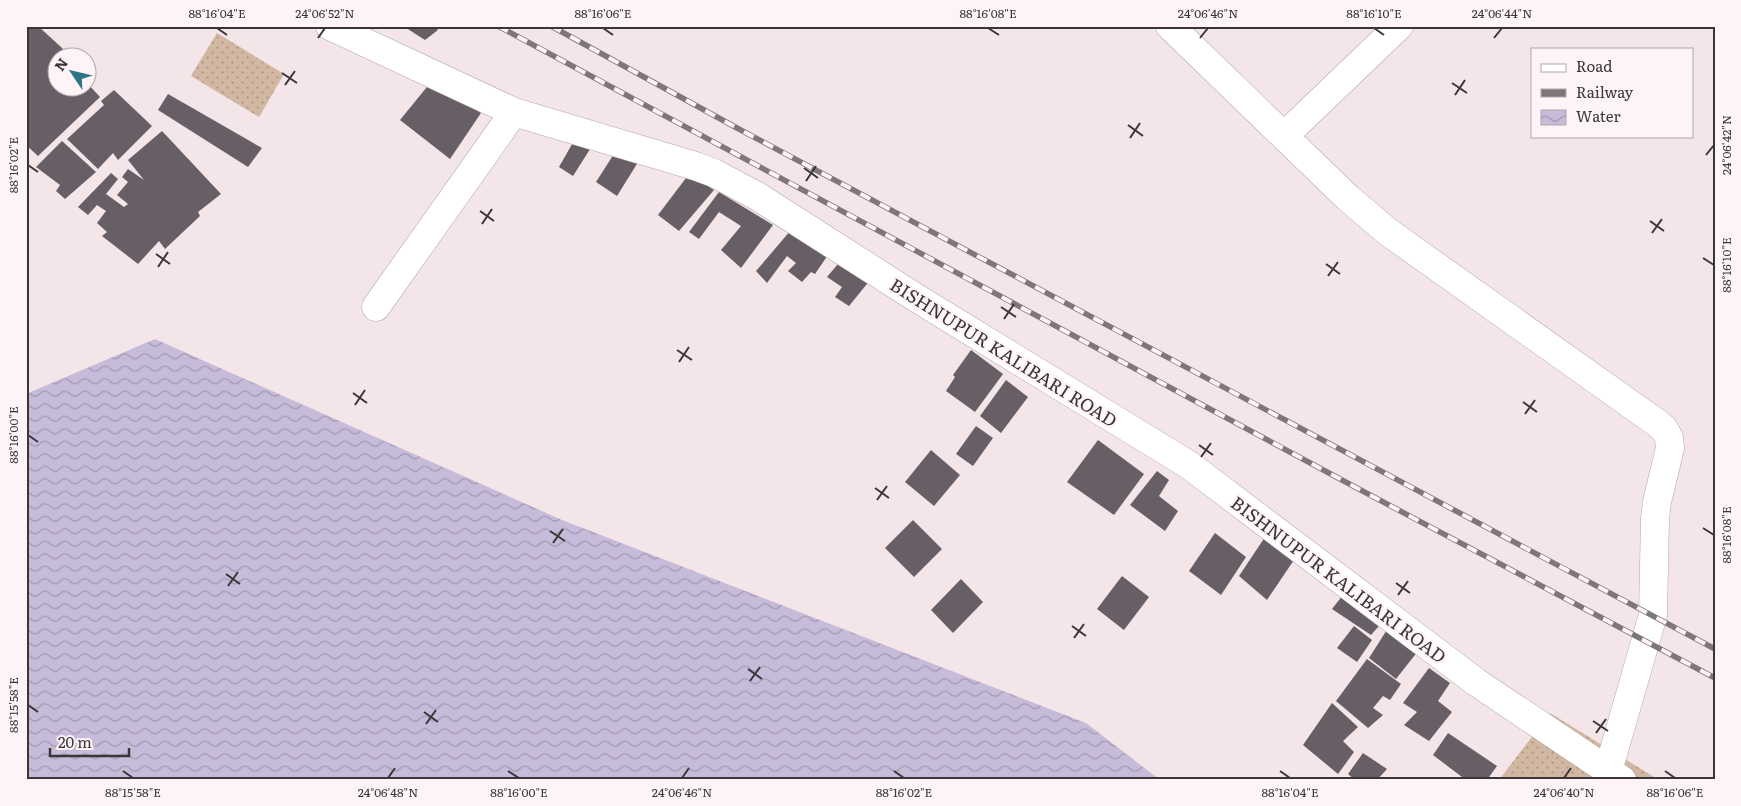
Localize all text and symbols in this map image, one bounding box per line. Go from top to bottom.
text: 88°16'04"E [188,4,246,22]
text: 24°06'52"N [295,4,355,22]
text: 88°16'06"E [575,4,632,22]
text: 88°16'08"E [959,4,1017,22]
text: 24°06'46"N [1178,4,1238,22]
text: 88°16'10"E [1346,4,1402,22]
text: 24°06'44"N [1472,4,1532,22]
north arrow [48,48,98,98]
legend [1531,48,1694,138]
text: N [49,53,72,75]
text: Road [1576,54,1612,77]
text: Railway [1576,80,1634,103]
text: Water [1576,104,1621,127]
text: 24°06'42"N [1717,115,1735,175]
text: 88°16'02"E [4,136,22,193]
text: 88°16'10"E [1717,237,1735,293]
street label: BISHNUPUR KALIBARI ROAD [885,271,1123,433]
text: 88°16'00"E [4,406,22,464]
street label: BISHNUPUR KALIBARI ROAD [1226,489,1452,669]
text: 88°16'08"E [1717,506,1735,564]
text: 88°15'58"E [4,677,22,733]
scale bar [50,726,129,758]
text: 20 m [58,730,92,753]
text: 88°15'58"E [105,783,161,801]
text: 24°06'48"N [358,783,418,801]
text: 88°16'00"E [490,783,548,801]
text: 24°06'46"N [652,783,712,801]
text: 88°16'02"E [876,783,933,801]
text: 88°16'04"E [1261,783,1319,801]
text: 24°06'40"N [1534,783,1594,801]
text: 88°16'06"E [1647,783,1704,801]

